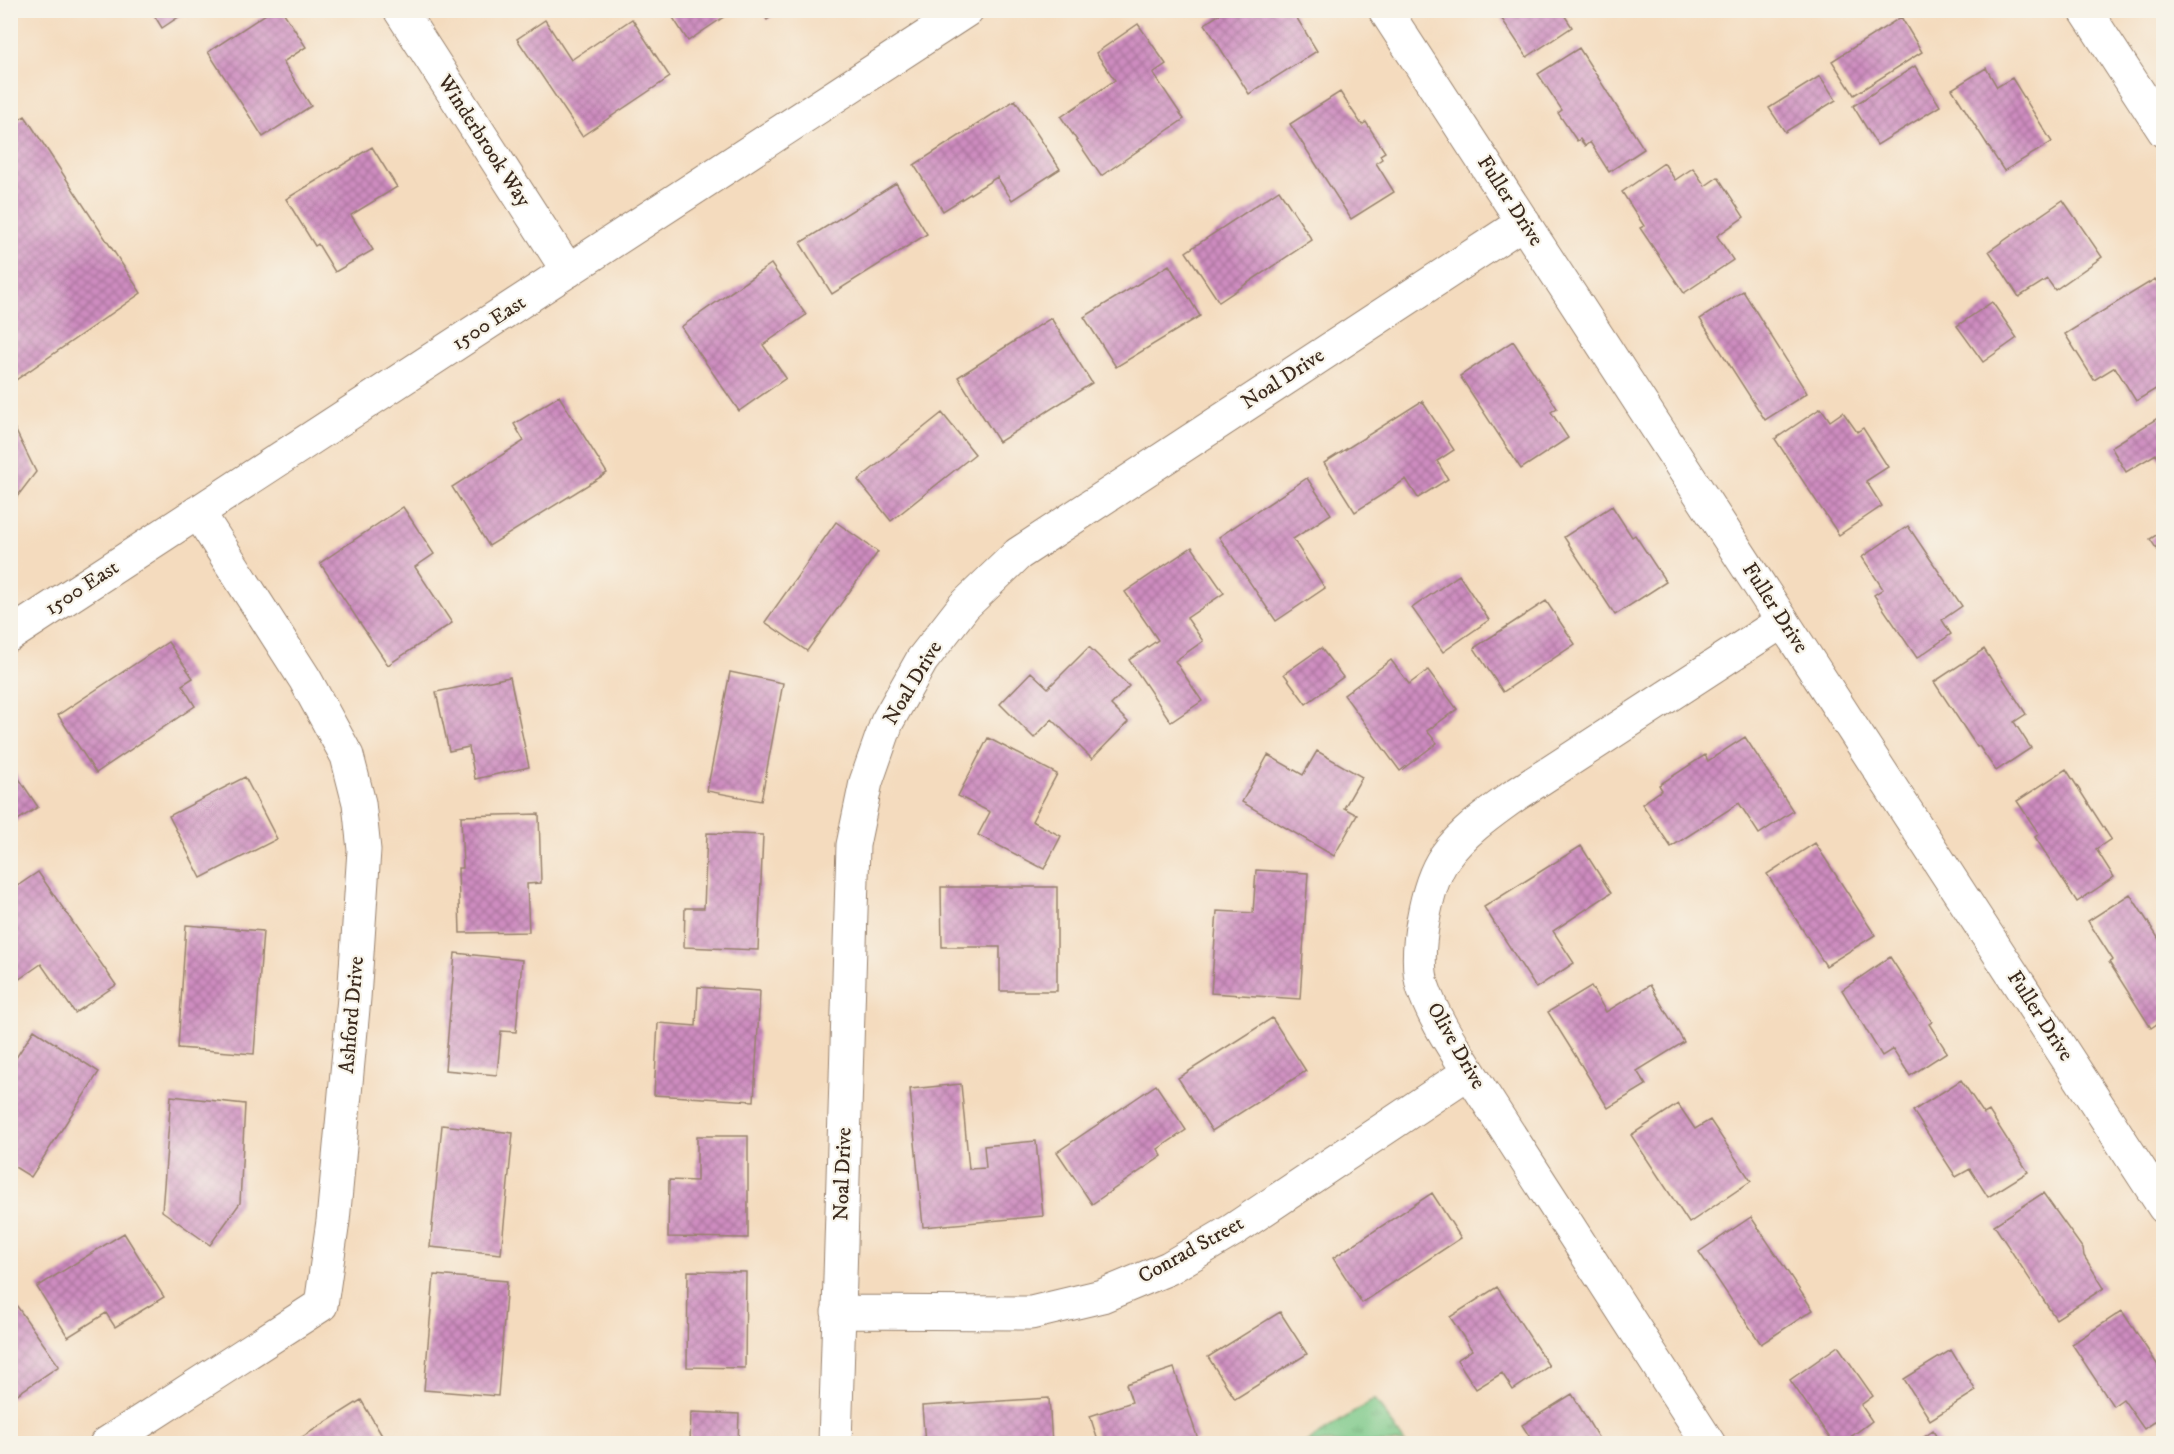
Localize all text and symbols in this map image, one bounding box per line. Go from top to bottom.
street label: Winderbrook Way [431,69,537,213]
street label: Fuller Drive [1471,151,1549,251]
street label: 1500 East [447,289,531,356]
street label: Noal Drive [1237,342,1330,415]
street label: 1500 East [40,554,124,621]
street label: Fuller Drive [1736,558,1814,658]
street label: Noal Drive [878,636,948,730]
street label: Ashford Drive [334,955,370,1075]
street label: Fuller Drive [2001,966,2079,1066]
street label: Olive Drive [1421,998,1491,1094]
street label: Noal Drive [828,1127,858,1221]
street label: Conrad Street [1134,1210,1248,1290]

